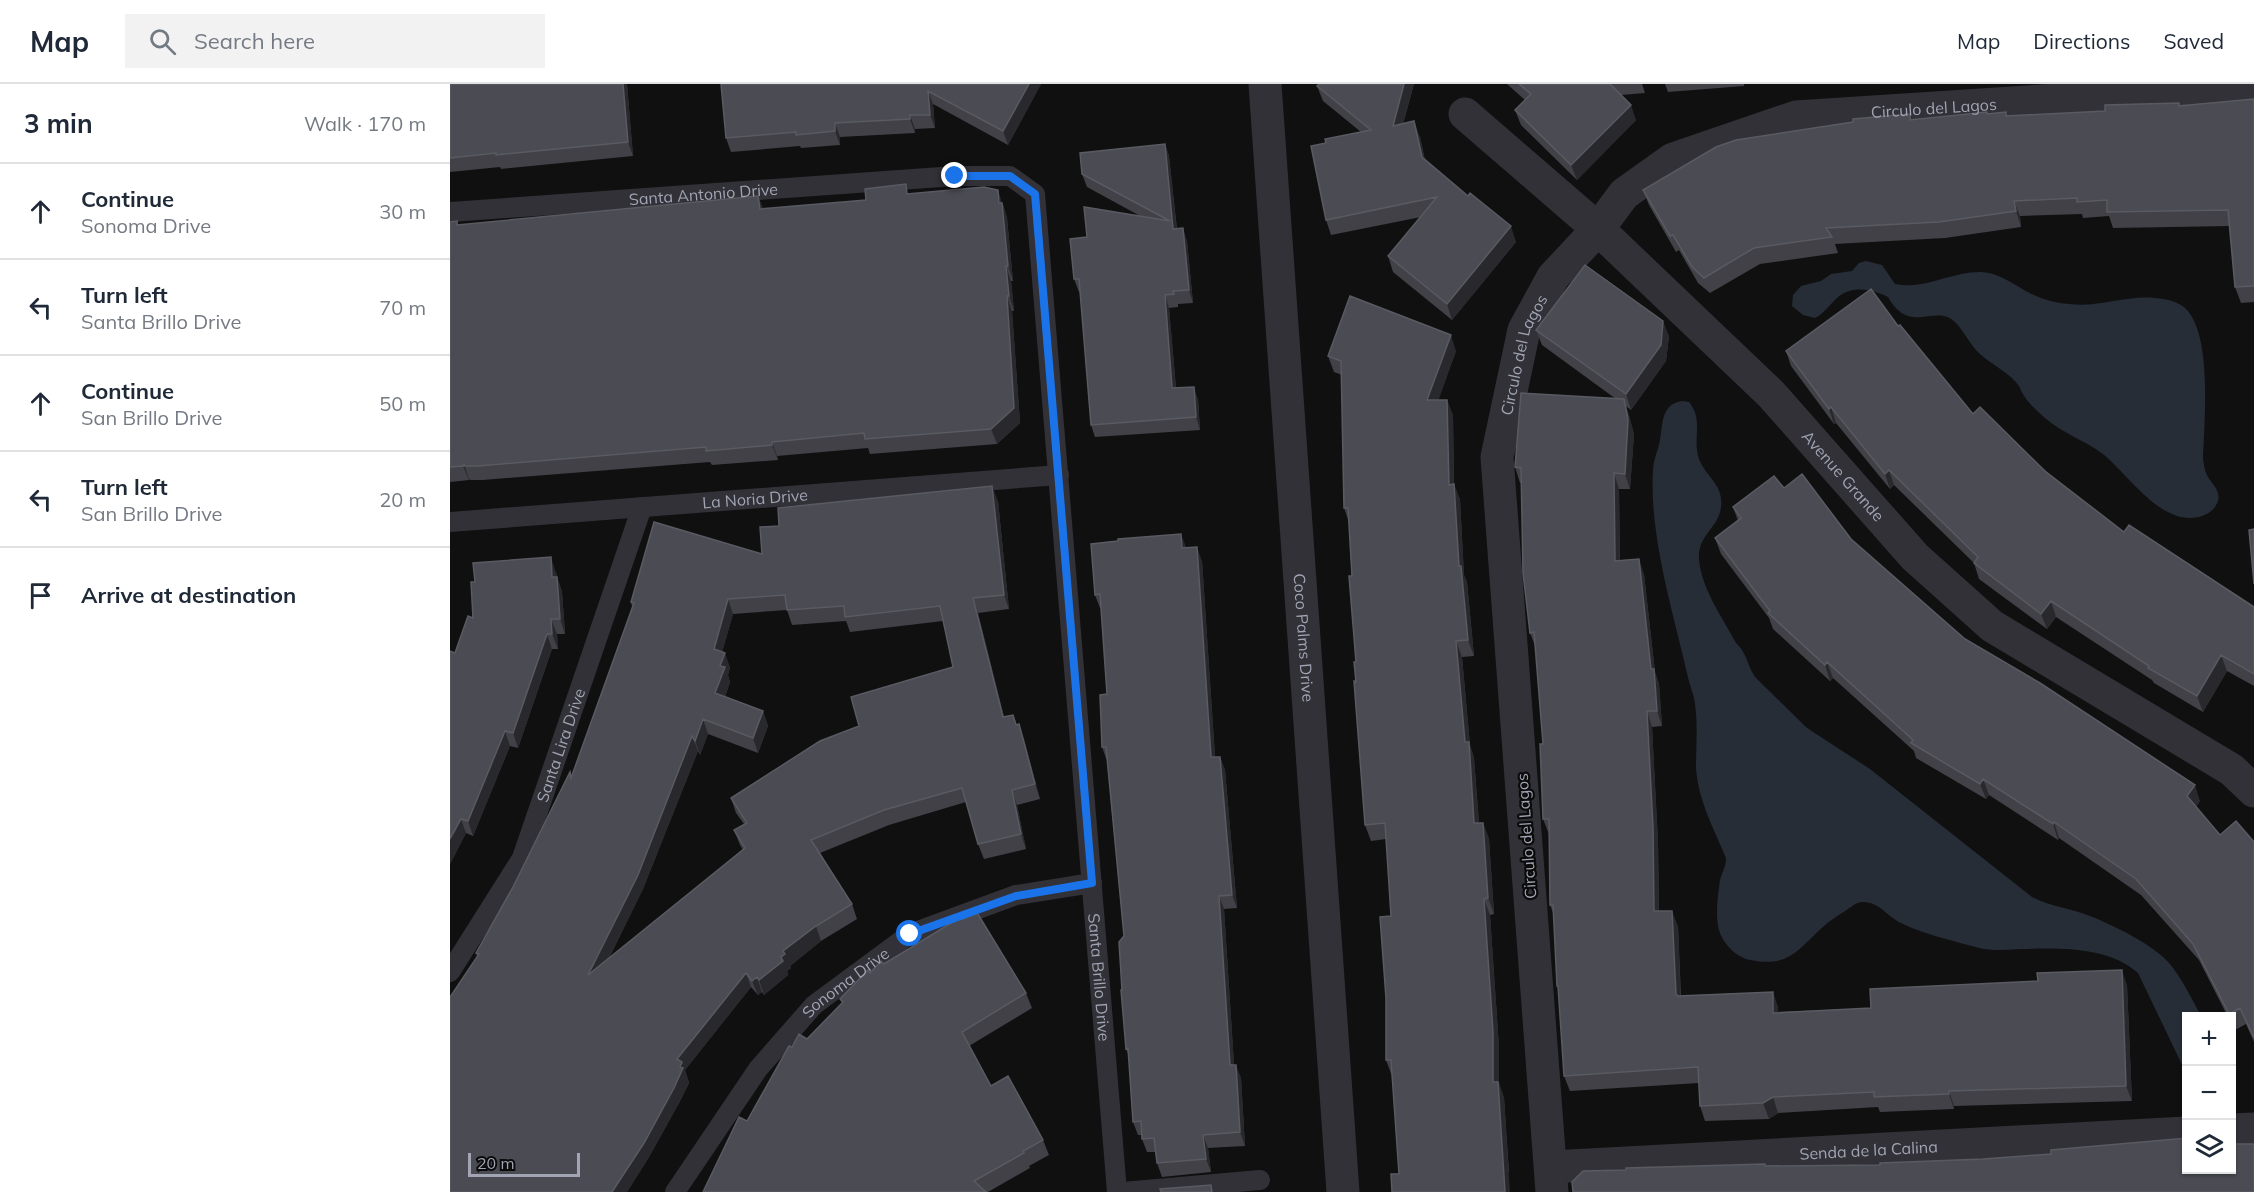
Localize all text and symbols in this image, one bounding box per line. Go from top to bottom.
search box [125,14,545,68]
text: Map [30,24,89,59]
icon: search [146,25,179,58]
text: Search here [194,27,315,55]
text: Map [1957,28,2000,54]
text: Directions [2033,28,2130,54]
text: Saved [2163,28,2224,54]
street label: Circulo del Lagos [1870,94,1997,122]
text: 3 min [24,107,93,140]
text: Walk · 170 m [304,111,426,136]
route end [941,162,967,188]
street label: Santa Antonio Drive [628,179,779,209]
text: Continue [81,185,174,213]
icon: ahead [24,195,57,228]
text: 30 m [379,199,426,224]
text: Sonoma Drive [81,213,211,238]
text: Turn left [81,281,168,309]
icon: left [24,291,57,324]
street label: Circulo del Lagos [1496,291,1552,417]
text: 70 m [379,295,426,320]
text: Santa Brillo Drive [81,309,242,334]
text: Continue [81,377,174,405]
icon: ahead [24,387,57,420]
text: 50 m [379,391,426,416]
text: San Brillo Drive [81,405,223,430]
street label: Avenue Grande [1798,426,1889,525]
text: Turn left [81,473,168,501]
icon: left [24,483,57,516]
street label: La Noria Drive [702,484,809,512]
text: 20 m [379,487,426,512]
text: San Brillo Drive [81,501,223,526]
street label: Coco Palms Drive [1289,573,1318,703]
icon: arrive [24,579,57,612]
text: Arrive at destination [81,581,296,609]
street label: Santa Lira Drive [532,686,589,805]
street label: Circulo del Lagos [1512,772,1540,900]
street label: Santa Brillo Drive [1084,912,1115,1042]
route start [896,920,922,946]
street label: Sonoma Drive [798,943,893,1022]
map controls [2182,1012,2236,1174]
button: + [2182,1012,2236,1066]
button: − [2182,1066,2236,1120]
button: layers [2182,1120,2236,1174]
street label: Senda de la Calina [1799,1136,1938,1164]
scale bar [468,1150,580,1178]
text: 20 m [477,1153,514,1173]

